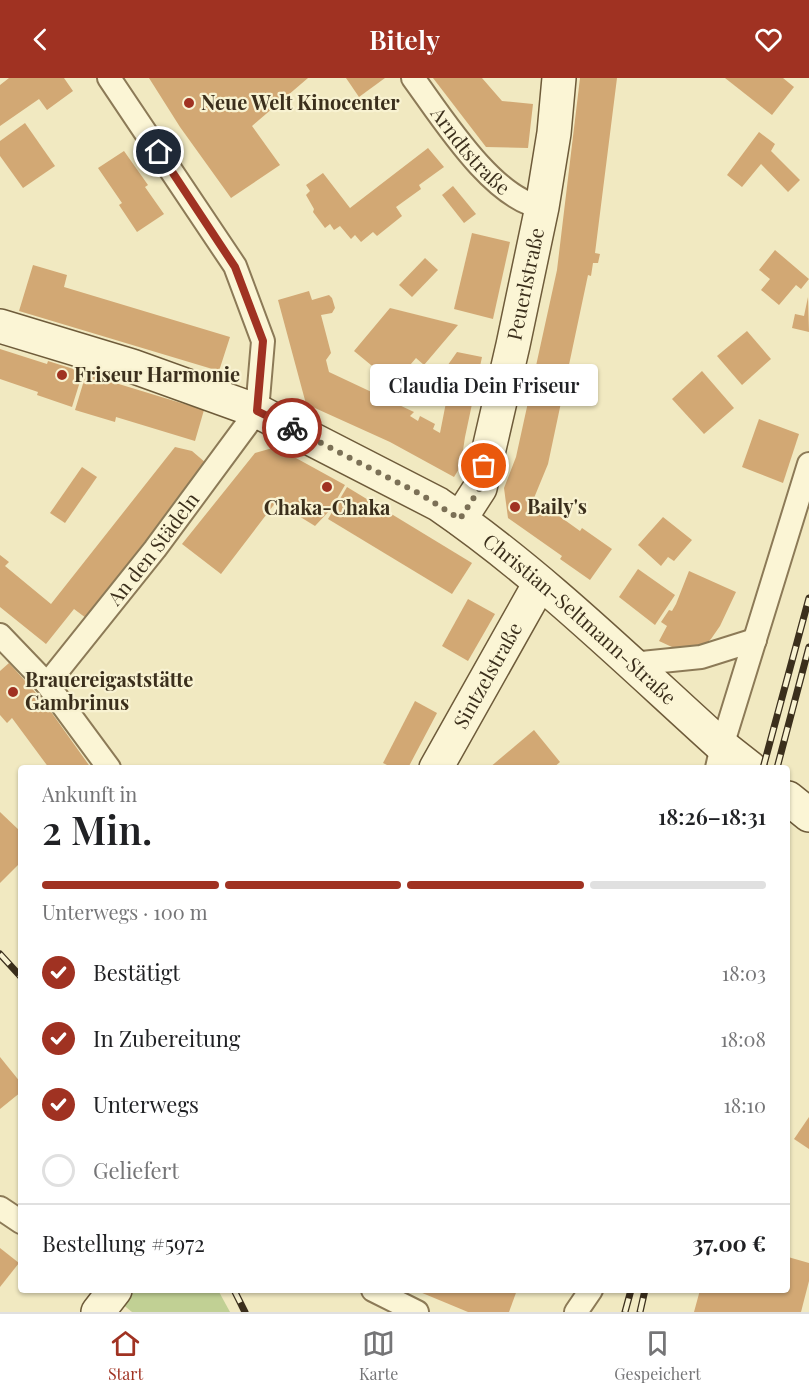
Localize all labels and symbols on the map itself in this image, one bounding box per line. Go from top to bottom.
place label: Neue Welt Kinocenter [201,88,400,115]
marker: Neue Welt Kinocenter [182,96,196,110]
street label: Arndtstraße [425,100,517,200]
pin [133,126,184,177]
street label: Peuerlstraße [499,225,549,342]
place label: Friseur Harmonie [74,360,240,387]
callout: Claudia Dein Friseur [370,364,598,406]
marker: Friseur Harmonie [55,368,69,382]
courier [262,398,322,458]
pin [458,440,509,491]
marker: Chaka-Chaka [320,480,334,494]
street label: An den Städeln [100,486,204,611]
place label: Baily's [527,492,587,519]
place label: Chaka-Chaka [264,493,391,520]
marker: Baily's [508,500,522,514]
street label: Christian-Seltmann-Straße [478,527,683,710]
street label: Sintzelstraße [446,617,527,733]
place label: Brauereigaststätte Gambrinus [25,665,193,715]
marker: Brauereigaststätte Gambrinus [6,685,20,699]

